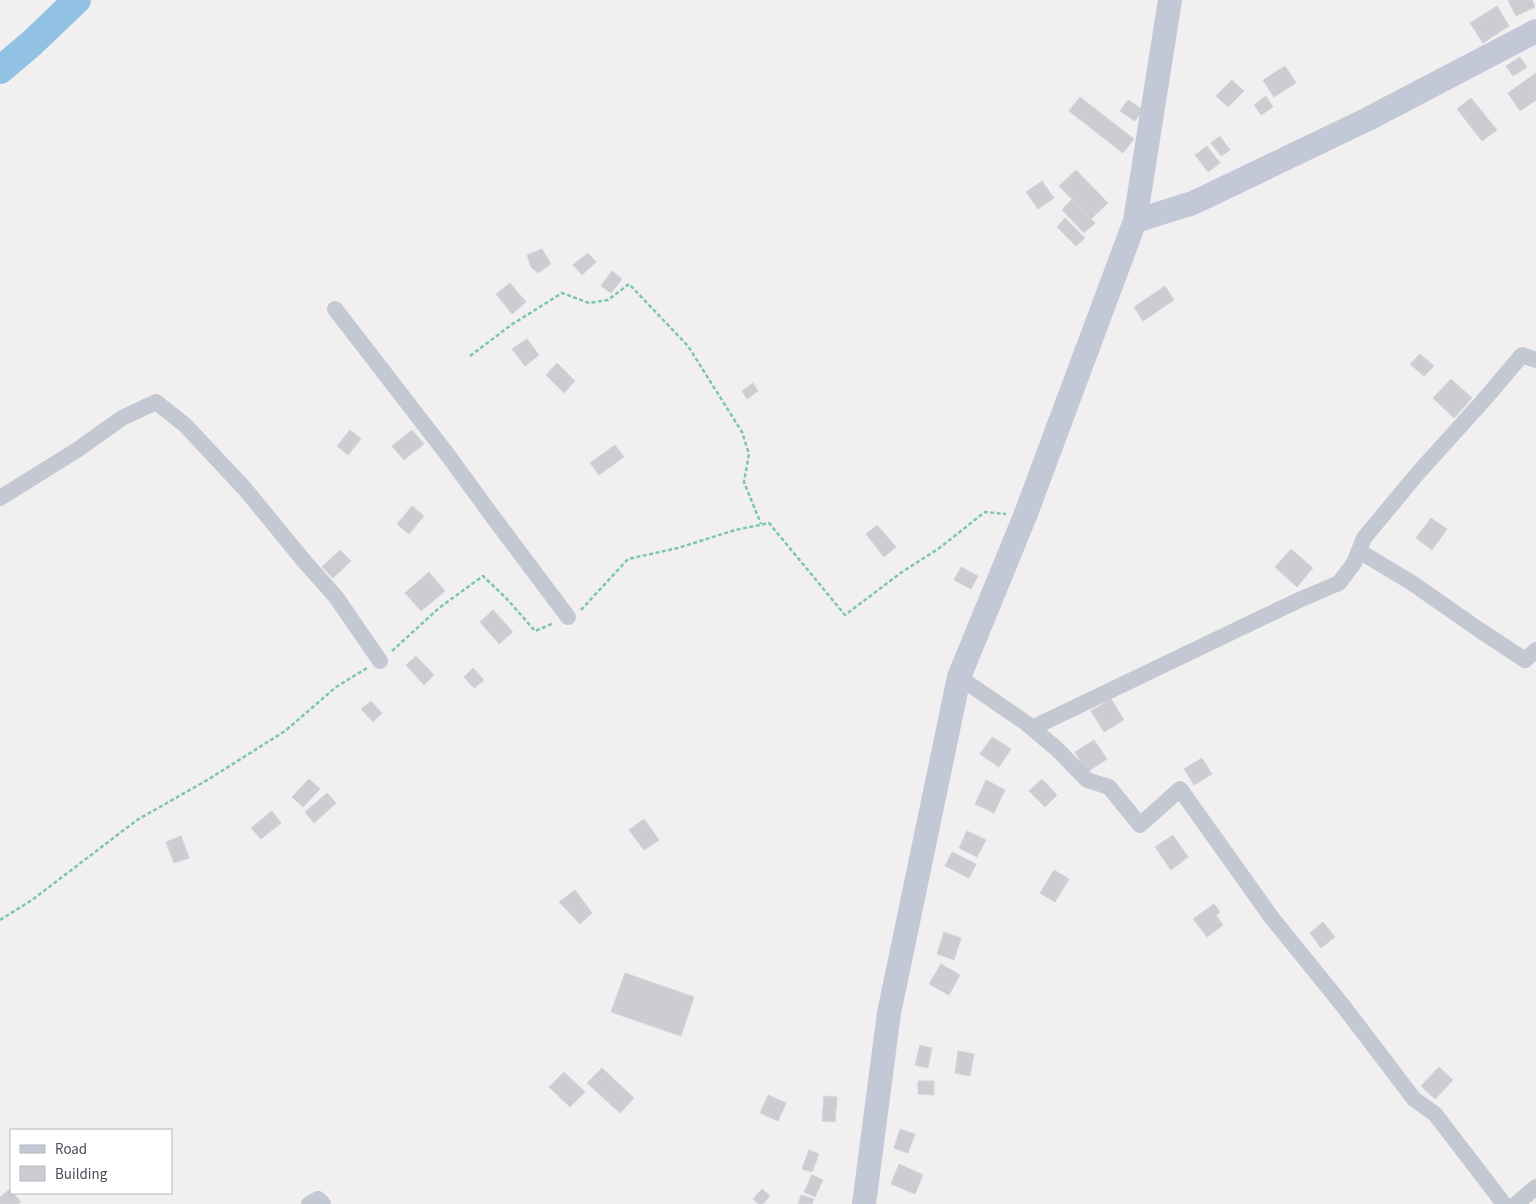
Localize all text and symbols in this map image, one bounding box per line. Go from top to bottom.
legend [10,1129,172,1194]
text: Road [55,1139,87,1160]
text: Building [55,1164,108,1185]

